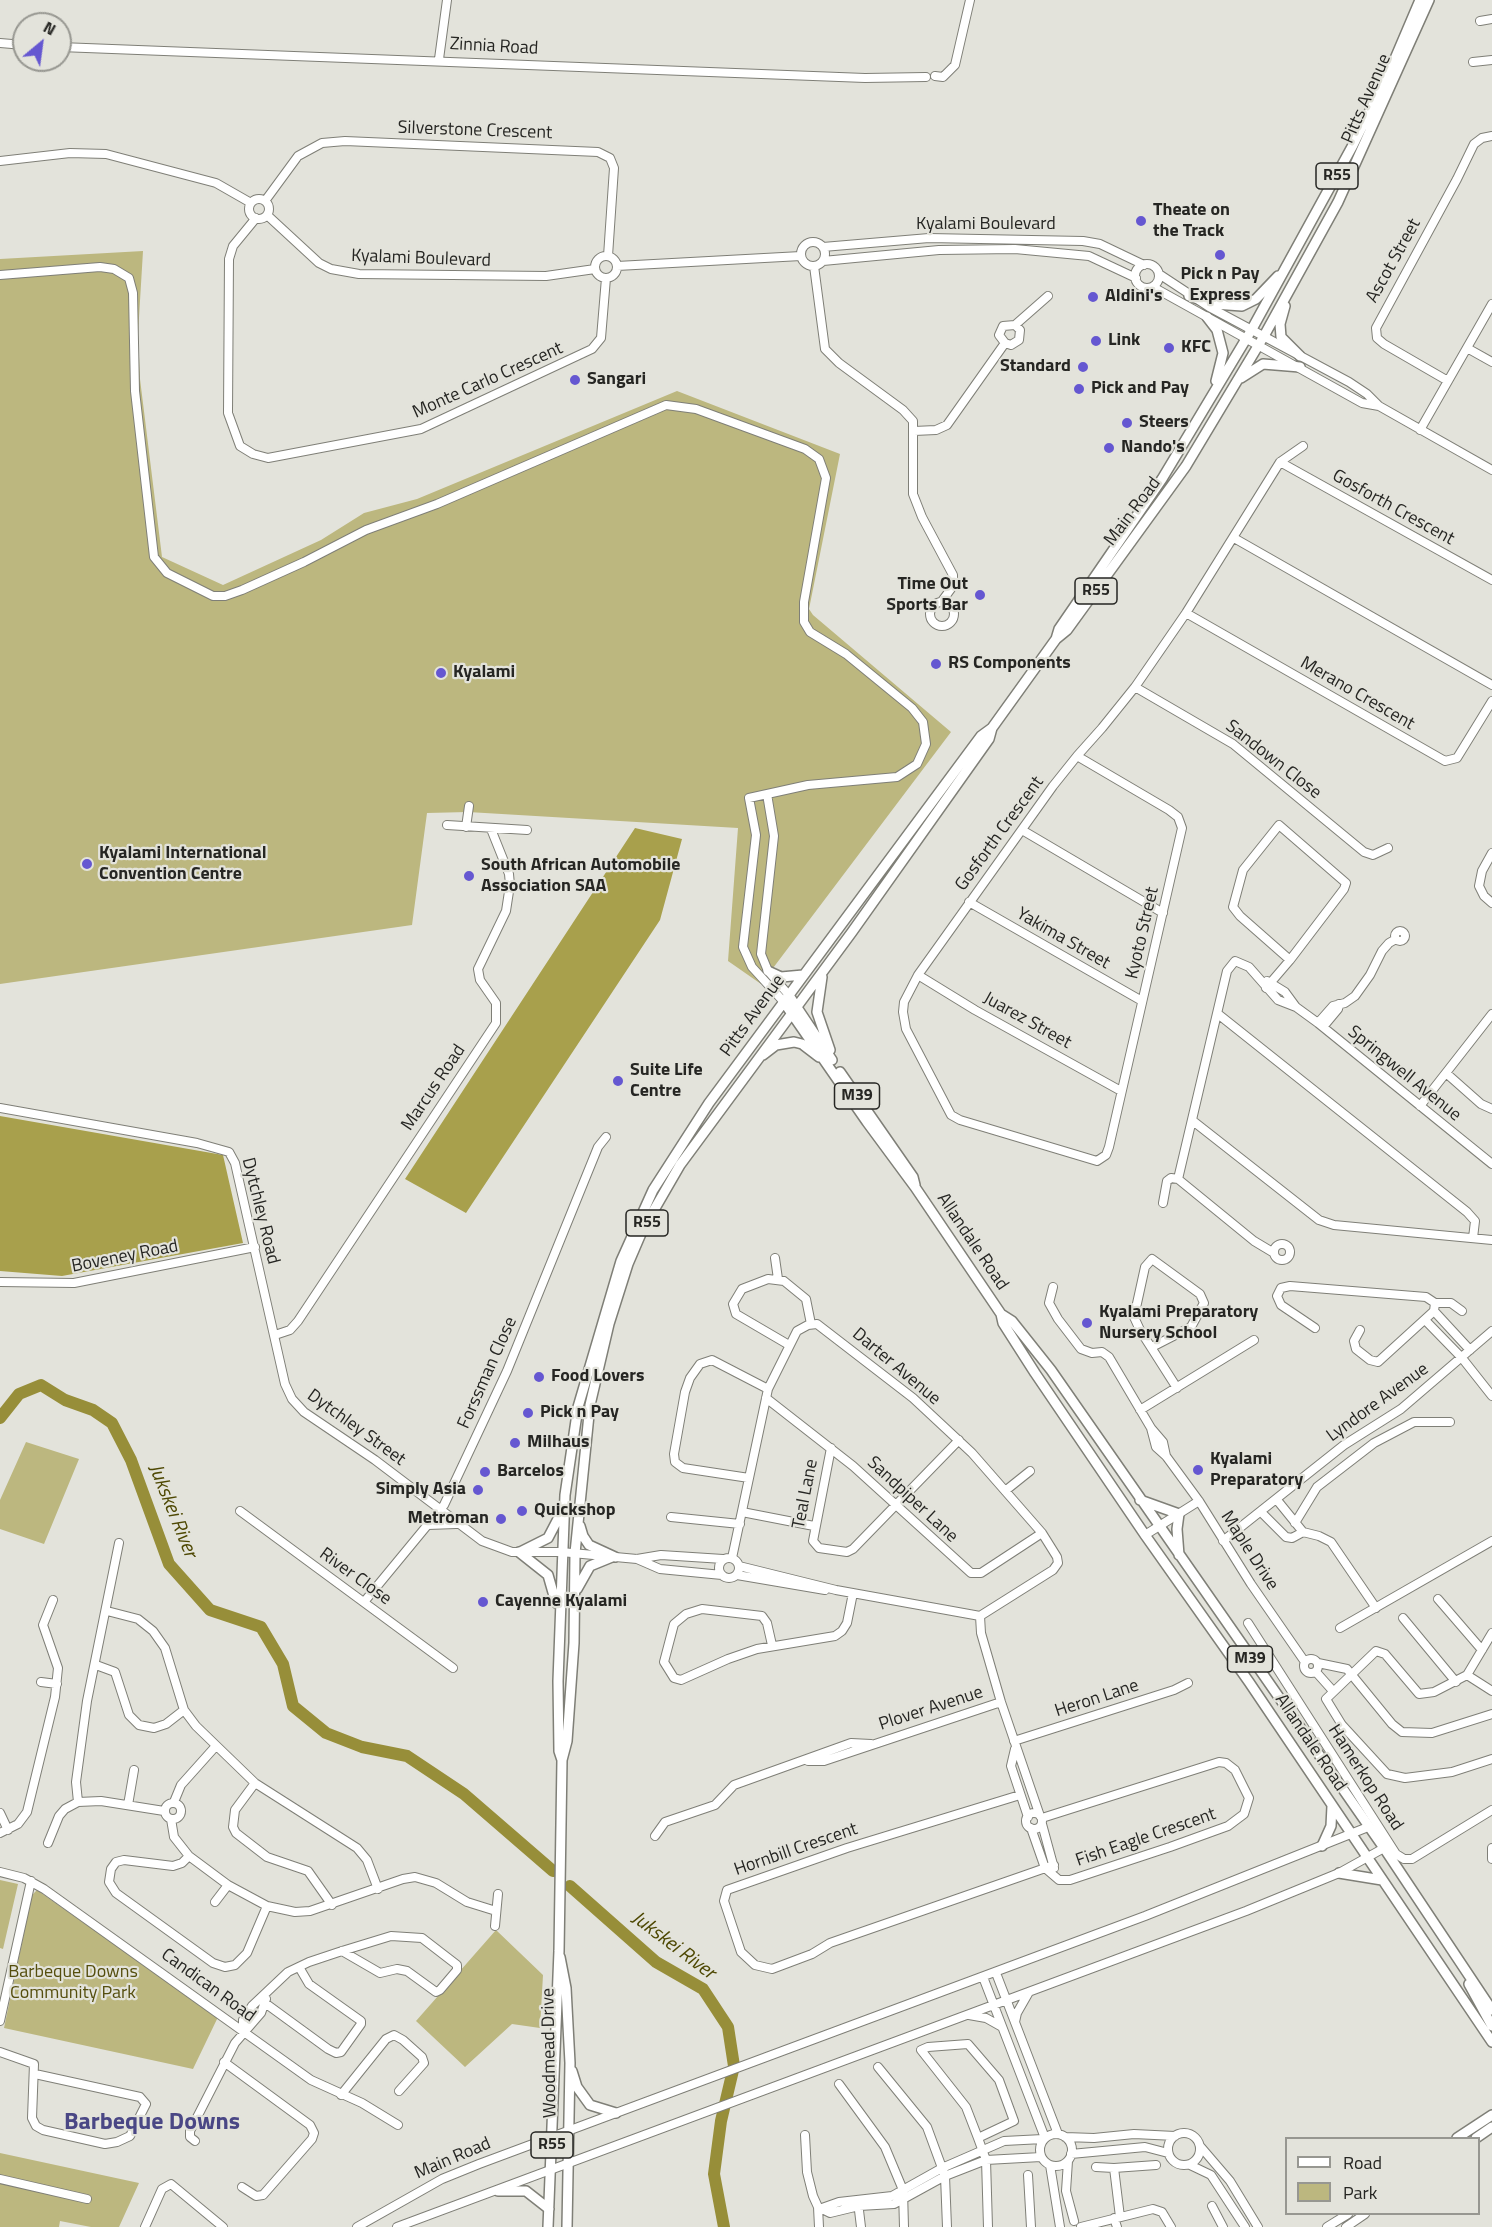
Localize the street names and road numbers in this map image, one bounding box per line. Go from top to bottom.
street label: Zinnia Road [449,34,539,60]
street label: Pitts Avenue [1338,51,1396,147]
street label: Silverstone Crescent [397,118,553,144]
road number: R55 [1316,163,1358,189]
street label: Kyalami Boulevard [916,214,1056,236]
street label: Ascot Street [1362,215,1426,307]
street label: Kyalami Boulevard [351,246,491,272]
street label: Monte Carlo Crescent [410,338,566,424]
street label: Gosforth Crescent [1328,465,1458,551]
street label: Main Road [1100,473,1166,551]
road number: R55 [1075,578,1117,604]
street label: Merano Crescent [1296,653,1418,735]
street label: Sandown Close [1221,716,1325,804]
street label: Gosforth Crescent [951,772,1049,896]
street label: Kyoto Street [1122,885,1164,981]
street label: Yakima Street [1012,904,1114,974]
street label: Pitts Avenue [716,971,790,1061]
street label: Juarez Street [979,988,1075,1054]
street label: Springwell Avenue [1343,1022,1465,1126]
street label: Marcus Road [397,1041,471,1135]
road number: M39 [834,1083,880,1109]
street label: Dytchley Road [236,1156,284,1266]
street label: Allandale Road [932,1189,1012,1295]
road number: R55 [626,1210,668,1236]
street label: Boveney Road [70,1236,180,1278]
street label: Forssman Close [454,1314,522,1432]
street label: Darter Avenue [847,1324,945,1410]
street label: Lyndore Avenue [1323,1359,1433,1447]
street label: Dytchley Street [303,1385,409,1471]
street label: Sandpiper Lane [862,1452,962,1548]
street label: Teal Lane [789,1457,823,1531]
street label: Maple Drive [1215,1507,1283,1595]
street label: River Close [315,1544,395,1610]
road number: M39 [1228,1646,1272,1672]
street label: Heron Lane [1052,1675,1142,1723]
street label: Plover Avenue [876,1682,986,1736]
street label: Allandale Road [1270,1690,1350,1796]
street label: Hamerkop Road [1323,1721,1407,1835]
street label: Fish Eagle Crescent [1073,1804,1219,1872]
street label: Hornbill Crescent [731,1819,861,1881]
street label: Candican Road [157,1945,259,2027]
street label: Woodmead Drive [538,1988,562,2118]
road number: R55 [531,2132,573,2158]
street label: Main Road [412,2133,494,2185]

